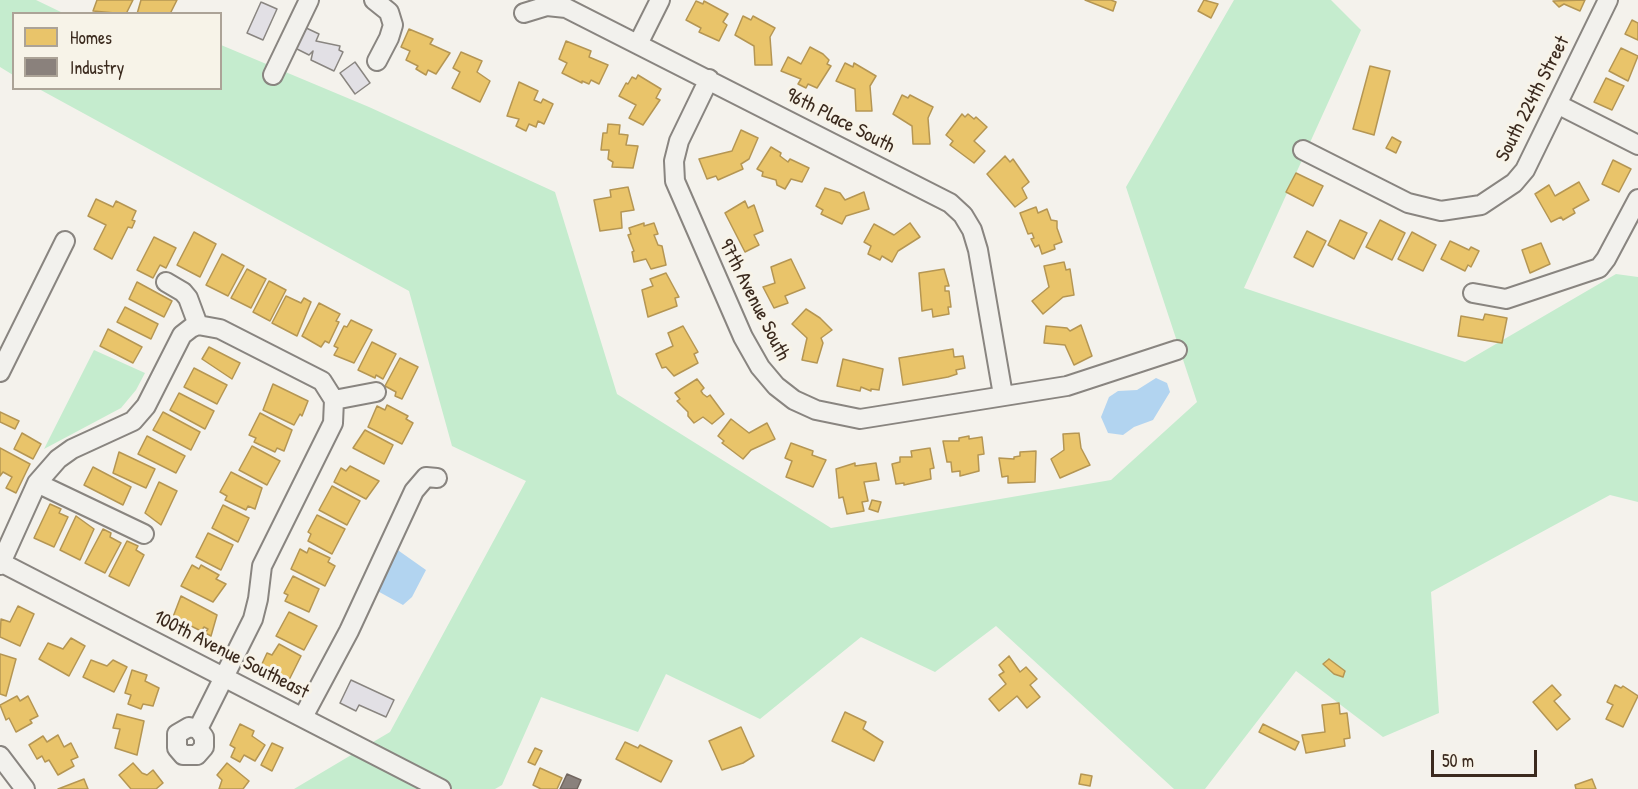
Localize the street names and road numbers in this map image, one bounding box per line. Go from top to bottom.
street label: South 224th Street [1491,32,1575,166]
street label: 96th Place South [782,83,898,159]
street label: 97th Avenue South [713,235,795,365]
street label: 100th Avenue Southeast [149,605,313,705]

